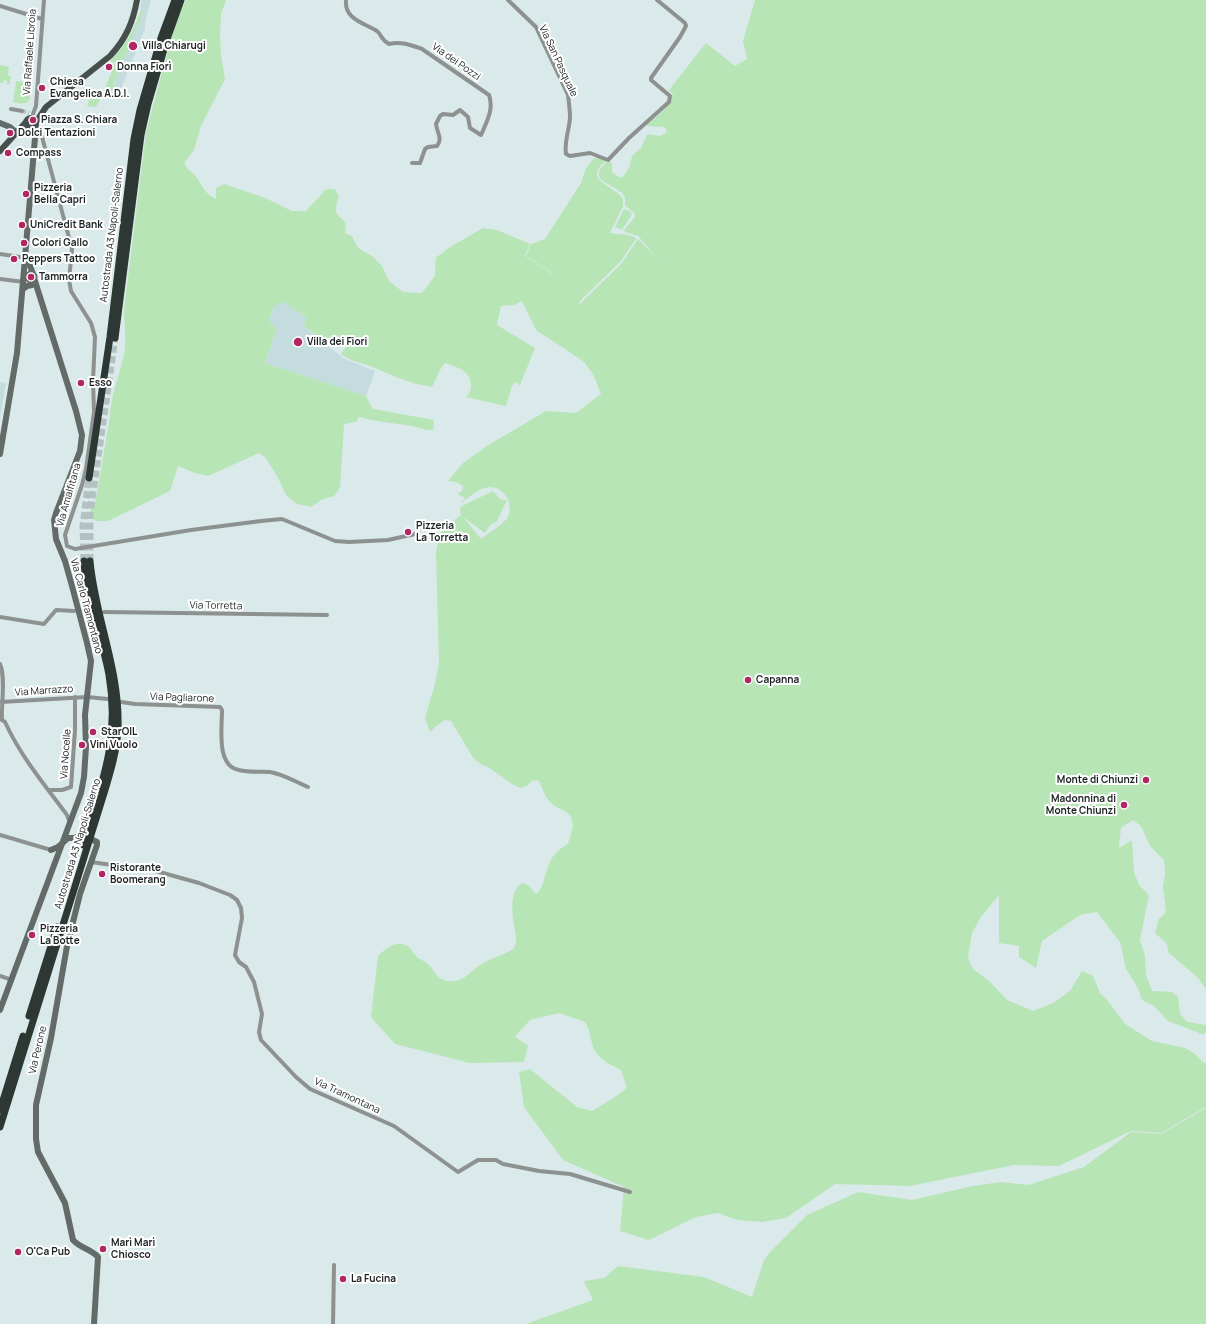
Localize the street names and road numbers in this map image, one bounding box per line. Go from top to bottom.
street label: Via Raffaele Libroia [21,9,39,95]
street label: Via San Pasquale [536,23,580,99]
street label: Via dei Pozzi [429,41,483,83]
street label: Autostrada A3 Napoli-Salerno [98,167,126,303]
street label: Via Amalfitana [54,462,84,528]
street label: Via Carlo Tramontano [67,557,105,655]
street label: Via Torretta [190,600,242,612]
street label: Via Marrazzo [14,683,74,699]
street label: Via Pagliarone [150,691,214,705]
street label: Via Nocelle [58,729,74,779]
street label: Autostrada A3 Napoli-Salerno [52,777,104,911]
street label: Via Perone [27,1025,49,1075]
street label: Via Tramontana [312,1075,382,1117]

